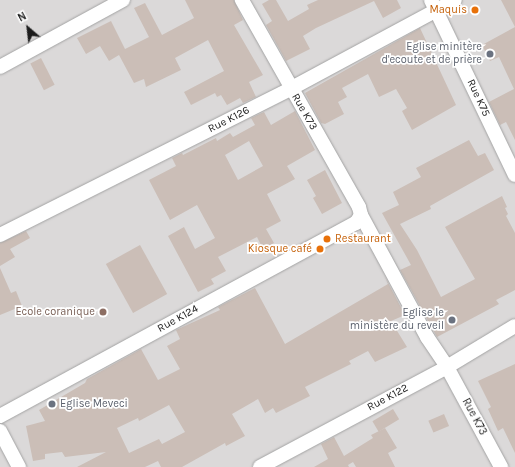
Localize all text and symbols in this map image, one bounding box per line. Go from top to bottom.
place label: Maquis [429,3,467,17]
marker: Maquis [470,5,480,15]
north arrow [8,8,48,48]
text: N [16,9,29,25]
place label: Eglise minitère d'ecoute et de prière [381,41,482,67]
marker: Eglise minitère d'ecoute et de prière [485,49,495,59]
street label: Rue K75 [464,77,492,119]
street label: Rue K73 [288,91,320,133]
street label: Rue K126 [206,104,252,136]
place label: Restaurant [335,232,391,246]
marker: Restaurant [322,234,332,244]
place label: Kiosque café [248,242,312,256]
marker: Kiosque café [315,244,325,254]
street label: Rue K124 [155,302,201,336]
place label: Ecole coranique [15,305,95,319]
marker: Ecole coranique [98,307,108,317]
place label: Eglise le ministère du reveil [350,307,444,333]
marker: Eglise le ministère du reveil [447,315,457,325]
street label: Rue K122 [365,382,411,414]
street label: Rue K73 [459,396,489,438]
place label: Eglise Meveci [60,397,128,411]
marker: Eglise Meveci [47,399,57,409]

